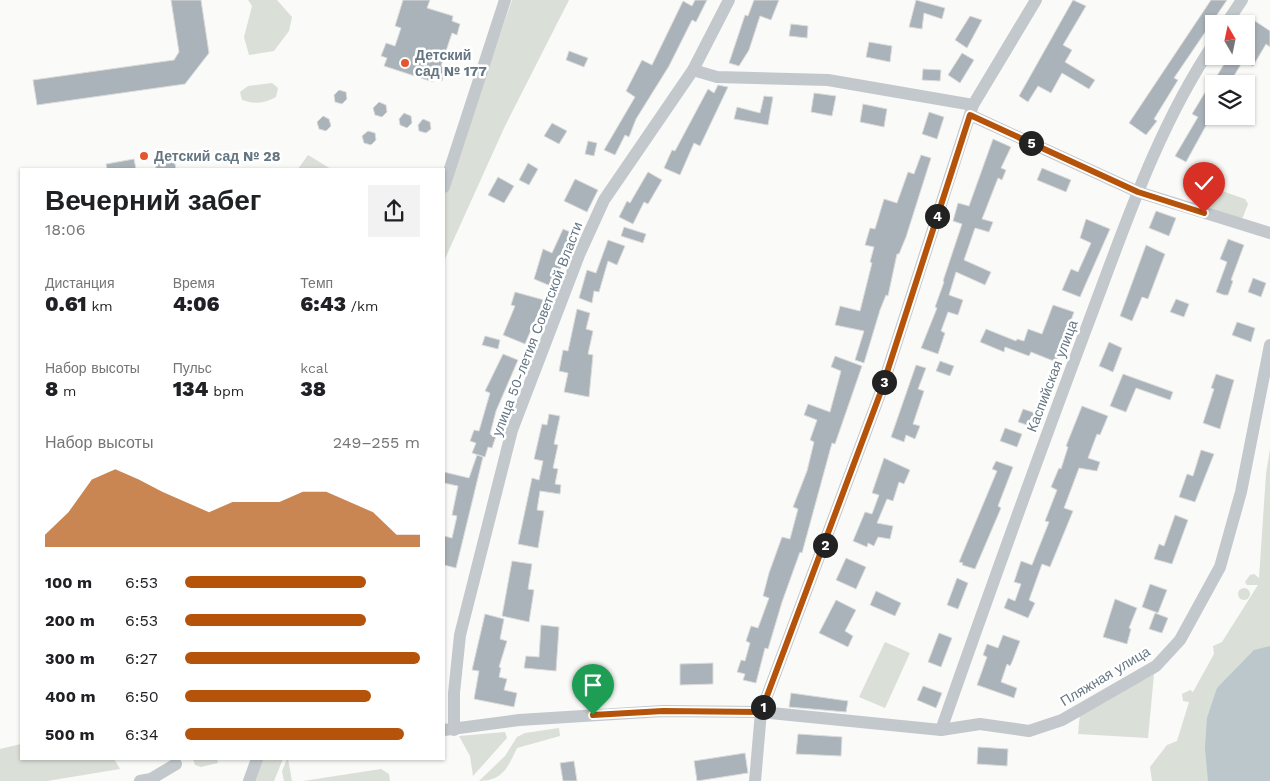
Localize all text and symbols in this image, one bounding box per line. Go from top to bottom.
north arrow [1205,15,1255,65]
map controls [1205,15,1255,125]
place label: Детский сад № 177 [415,47,487,79]
marker: Детский сад № 177 [399,57,411,69]
button: layers [1205,75,1255,125]
pin: 5 [1018,130,1044,156]
text: 5 [1027,135,1036,151]
place label: Детский сад № 28 [154,148,281,164]
marker: Детский сад № 28 [138,150,150,162]
pin [1183,162,1225,213]
icon: check [1190,169,1218,197]
text: Вечерний забег [45,184,262,217]
button: share [368,185,420,237]
pin: 4 [924,204,950,228]
text: 4 [933,208,942,224]
text: 18:06 [45,220,86,239]
street label: улица 50-летия Советской Власти [489,220,585,438]
text: Дистанция [45,275,115,291]
text: Время [173,275,215,291]
text: Темп [300,275,333,291]
text: 0.61 [45,291,87,316]
text: 4:06 [173,291,220,316]
text: 6:43 [300,291,346,316]
text: km [87,298,113,314]
text: /km [346,298,378,314]
street label: Каспийская улица [1023,318,1081,434]
text: Набор высоты [45,360,140,376]
text: Пульс [173,360,212,376]
text: kcal [300,360,328,376]
pin: 3 [872,370,896,394]
text: 3 [880,374,889,390]
text: 8 [45,376,58,401]
text: 134 [173,376,208,401]
text: 38 [300,376,326,401]
text: m [58,383,76,399]
text: bpm [208,383,244,399]
text: Набор высоты [45,433,153,452]
text: 249–255 m [333,433,420,452]
pin: 2 [812,532,838,558]
text: 2 [821,537,830,553]
text: 100 m [45,573,92,592]
text: 6:53 [125,573,158,592]
text: 200 m [45,611,95,630]
text: 6:53 [125,611,158,630]
street label: Пляжная улица [1057,643,1153,709]
text: 300 m [45,649,95,668]
text: 6:27 [125,649,157,668]
pin [572,664,614,715]
icon: arrive [579,671,607,699]
text: 400 m [45,687,96,706]
text: 6:50 [125,687,159,706]
pin: 1 [750,694,776,720]
text: 1 [760,699,767,715]
text: 500 m [45,725,95,744]
text: 6:34 [125,725,159,744]

